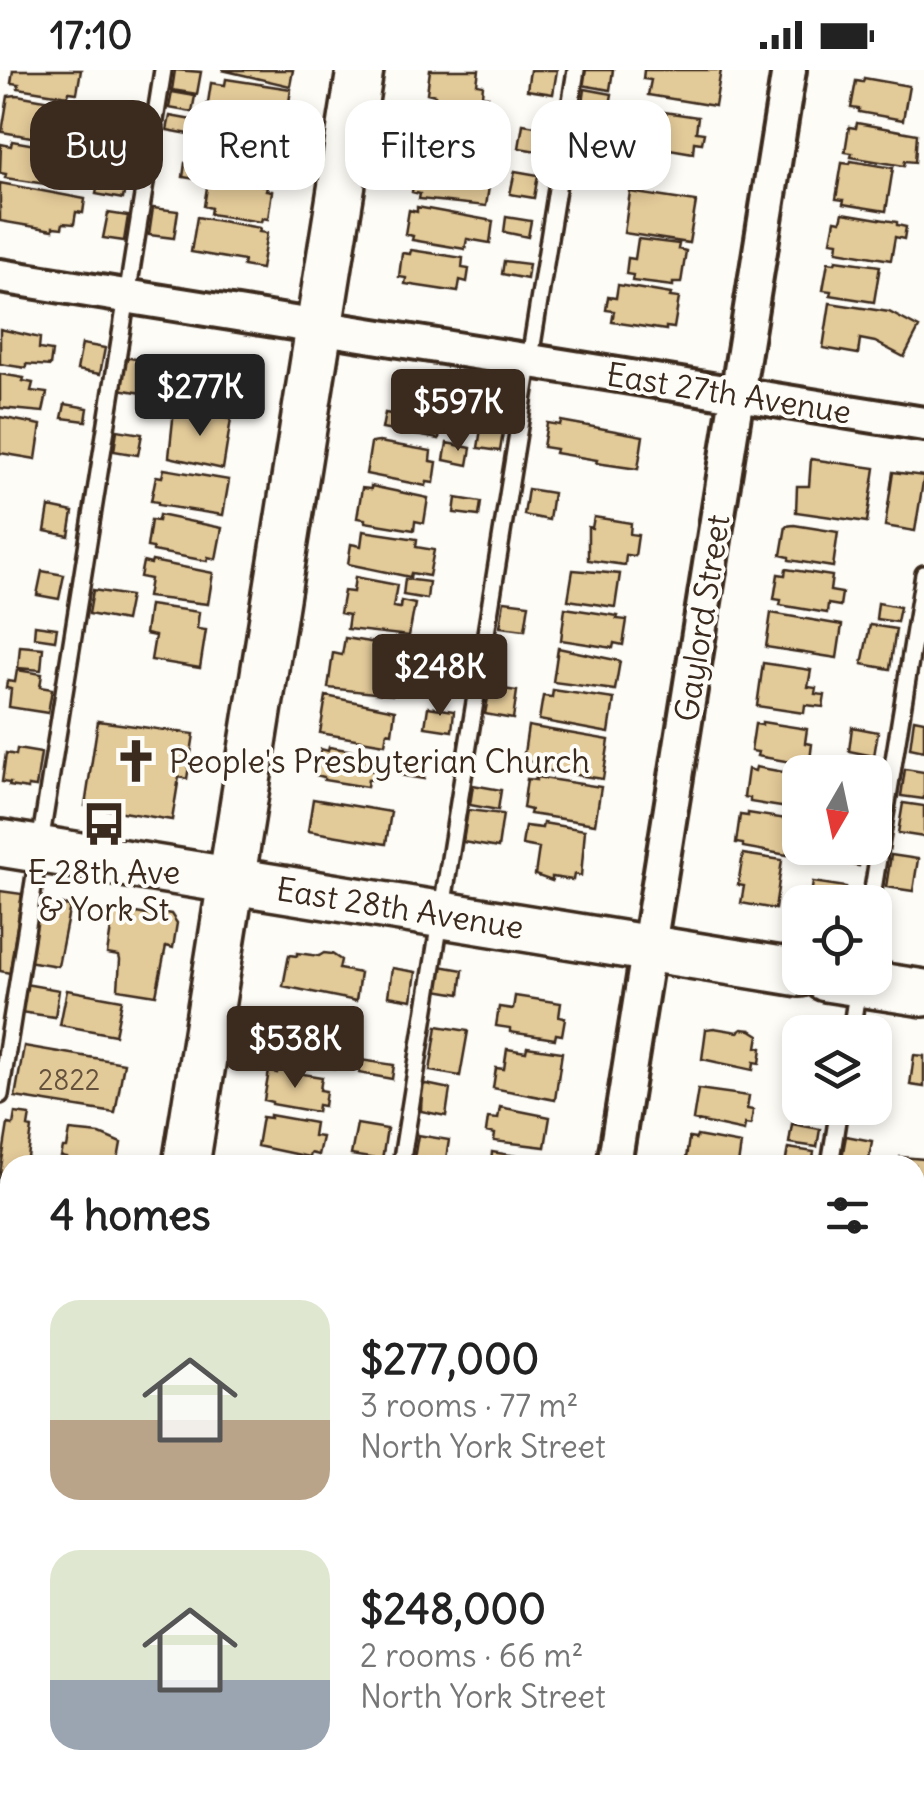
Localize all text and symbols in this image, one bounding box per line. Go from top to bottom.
text: 17:10 [50,12,132,59]
chip: Buy [30,100,163,190]
chip: Rent [183,100,325,190]
chip: Filters [345,100,511,190]
chip: New [531,100,671,190]
street label: East 27th Avenue [604,353,854,433]
pin: $277K [130,354,270,439]
text: $277K [157,366,243,407]
pin: $597K [388,369,528,454]
text: $597K [413,381,503,422]
street label: Gaylord Street [665,511,739,724]
pin: $248K [370,634,510,719]
text: $248K [394,646,486,687]
church icon: People's Presbyterian Church [112,737,160,785]
place label: People's Presbyterian Church [169,741,590,782]
north arrow [782,755,892,865]
map controls [782,755,892,1125]
bus stop icon: E 28th Ave & York St [80,800,128,848]
place label: E 28th Ave & York St [28,852,180,930]
street label: East 28th Avenue [273,868,527,948]
button: locate [782,885,892,995]
pin: $538K [225,1006,365,1091]
button: layers [782,1015,892,1125]
text: $538K [249,1018,341,1059]
house number: 2822 [38,1062,100,1098]
icon: filters [820,1188,875,1243]
text: 4 homes [50,1189,211,1241]
text: $277,000 [360,1333,539,1385]
icon: home [130,1340,250,1460]
text: 3 rooms · 77 m² [360,1385,579,1426]
text: North York Street [360,1426,606,1467]
text: $248,000 [360,1583,546,1635]
icon: home [130,1590,250,1710]
text: 2 rooms · 66 m² [360,1635,583,1676]
text: North York Street [360,1676,606,1717]

